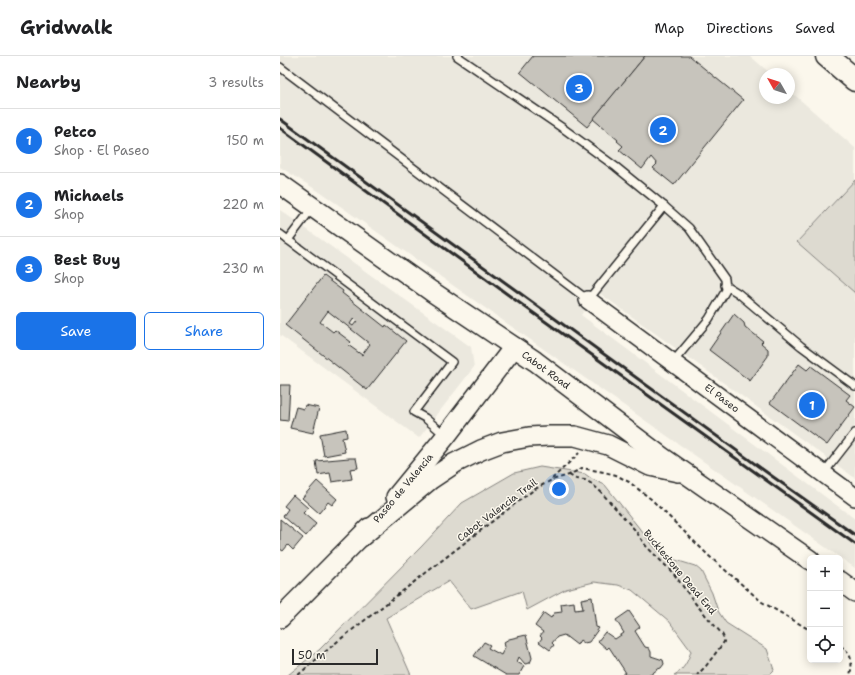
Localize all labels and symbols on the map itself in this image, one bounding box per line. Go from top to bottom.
north arrow [759,68,795,104]
pin: 3 [566,73,592,103]
pin: 2 [650,115,676,145]
street label: Cabot Road [519,348,573,392]
street label: El Paseo [702,381,742,415]
pin: 1 [799,390,825,420]
street label: Paseo de Valencia [370,450,436,525]
street label: Cabot Valencia Trail [454,476,540,544]
your location [549,479,569,499]
street label: Bucklestone Dead End [641,527,720,618]
scale bar [292,647,378,666]

